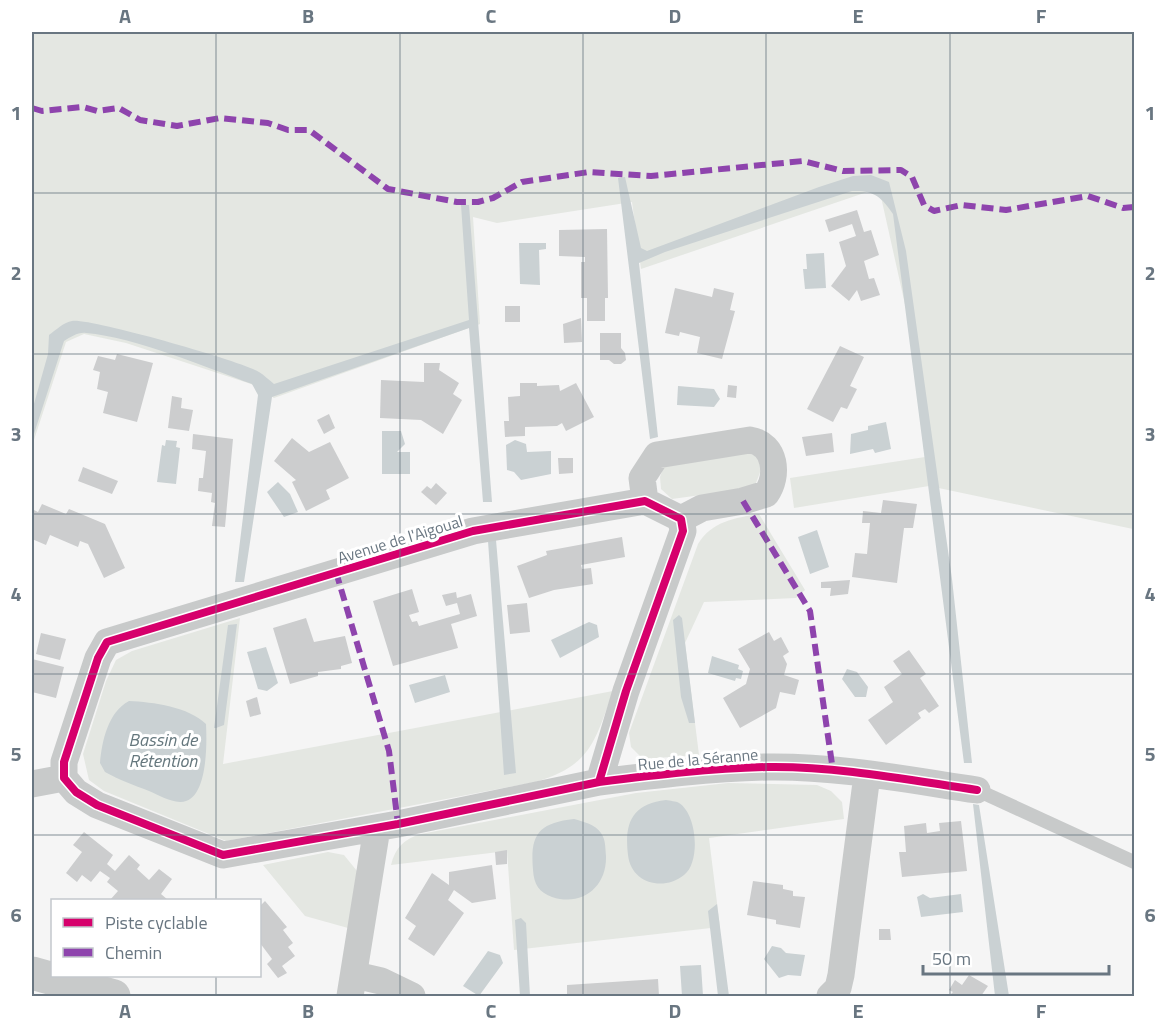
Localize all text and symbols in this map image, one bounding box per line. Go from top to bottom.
text: A [119,0,131,31]
text: B [302,0,314,31]
text: C [486,0,497,31]
text: D [669,0,681,31]
text: E [852,0,864,31]
text: F [1036,0,1047,31]
text: 1 [10,97,22,128]
text: 1 [1144,97,1156,128]
text: 2 [10,257,22,288]
text: 2 [1144,257,1156,288]
text: 3 [10,418,22,449]
text: 3 [1144,418,1156,449]
street label: Avenue de l'Aigoual [334,509,466,569]
text: 4 [10,578,22,609]
text: 4 [1144,578,1156,609]
water label: Bassin de Rétention [129,726,199,774]
text: 5 [10,738,22,769]
text: 5 [1144,738,1156,769]
street label: Rue de la Séranne [637,742,759,776]
text: 6 [10,899,22,930]
legend [51,899,261,977]
text: 6 [1144,899,1156,930]
text: Piste cyclable [105,909,207,936]
scale bar [923,938,1109,976]
text: Chemin [105,939,162,966]
text: 50 m [932,945,971,972]
text: A [119,995,131,1026]
text: B [302,995,314,1026]
text: C [486,995,497,1026]
text: D [669,995,681,1026]
text: E [852,995,864,1026]
text: F [1036,995,1047,1026]

